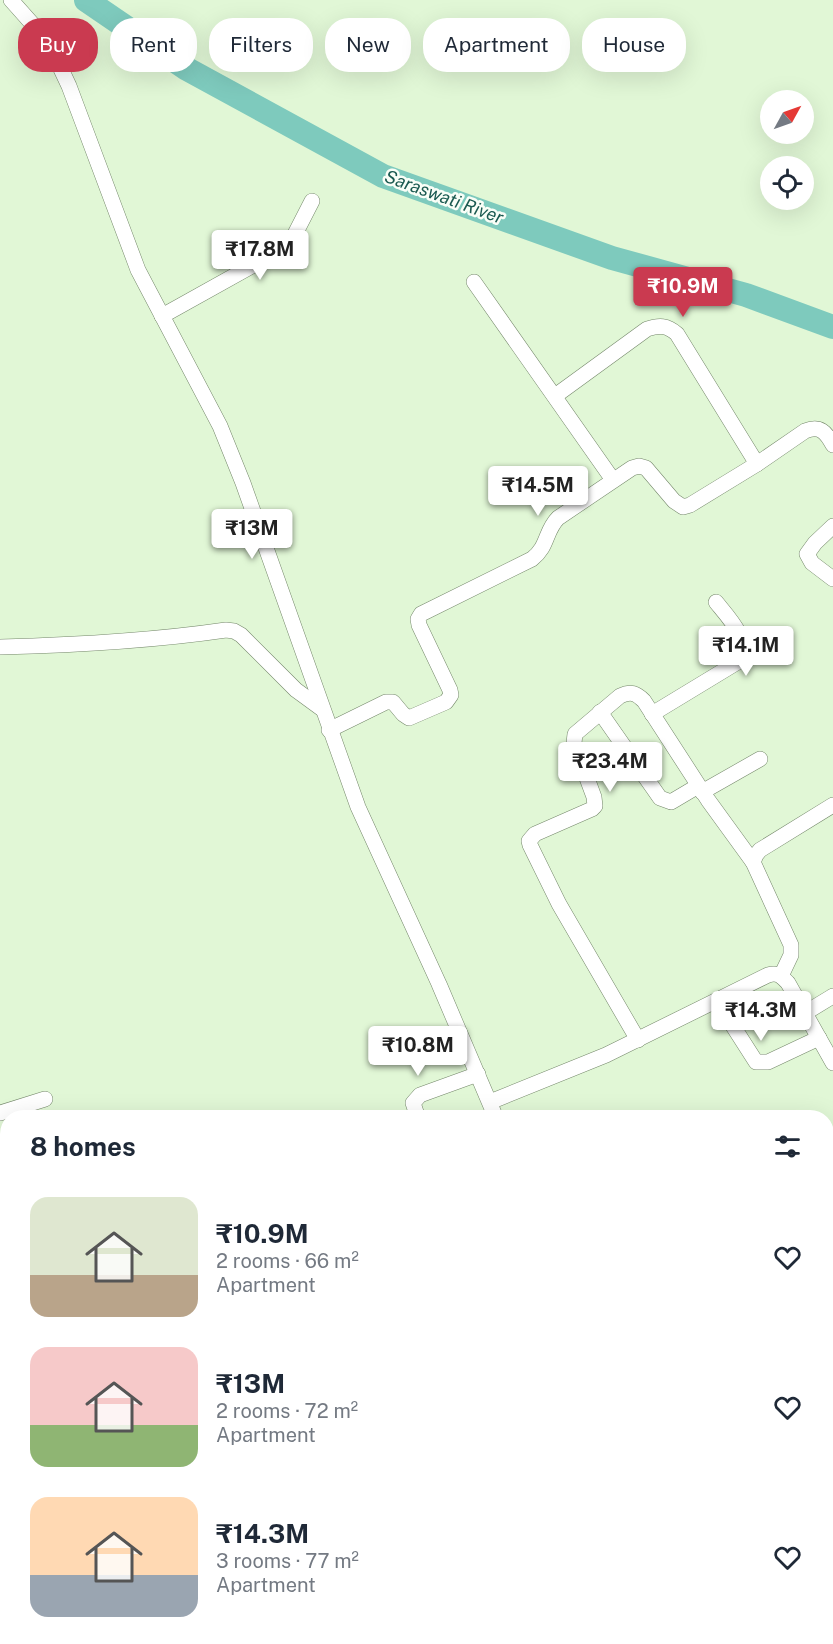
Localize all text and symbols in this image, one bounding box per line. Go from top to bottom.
chip: Buy [18,18,98,72]
chip: Rent [110,18,197,72]
chip: Filters [209,18,313,72]
chip: New [325,18,411,72]
chip: Apartment [423,18,570,72]
chip: House [582,18,686,72]
north arrow [760,90,814,144]
map controls [760,90,814,210]
button: locate [760,156,814,210]
water label: Saraswati River [382,165,507,228]
pin: ₹17.8M [211,230,309,281]
text: ₹17.8M [226,237,294,261]
pin: ₹10.9M [634,267,732,318]
text: ₹10.9M [647,274,719,298]
pin: ₹14.5M [489,466,587,517]
text: ₹14.5M [502,473,574,497]
pin: ₹13M [216,509,288,560]
text: ₹13M [225,516,279,540]
pin: ₹14.1M [697,626,795,677]
text: ₹14.1M [713,633,779,657]
pin: ₹23.4M [561,742,659,793]
text: ₹23.4M [572,749,648,773]
pin: ₹14.3M [712,991,810,1042]
text: ₹14.3M [725,998,797,1022]
pin: ₹10.8M [369,1026,467,1077]
text: ₹10.8M [382,1033,454,1057]
icon: filters [771,1130,804,1163]
text: 8 homes [30,1131,136,1162]
text: ₹10.9M [216,1218,309,1249]
icon: home [78,1221,150,1293]
icon: heart [771,1241,804,1274]
text: 2 rooms · 66 m² [216,1249,359,1273]
text: Apartment [216,1273,316,1297]
text: ₹13M [216,1368,285,1399]
icon: home [78,1371,150,1443]
icon: heart [771,1391,804,1424]
text: 2 rooms · 72 m² [216,1399,358,1423]
text: Apartment [216,1423,316,1447]
text: ₹14.3M [216,1518,309,1549]
icon: home [78,1521,150,1593]
icon: heart [771,1541,804,1574]
text: 3 rooms · 77 m² [216,1549,359,1573]
text: Apartment [216,1573,316,1597]

